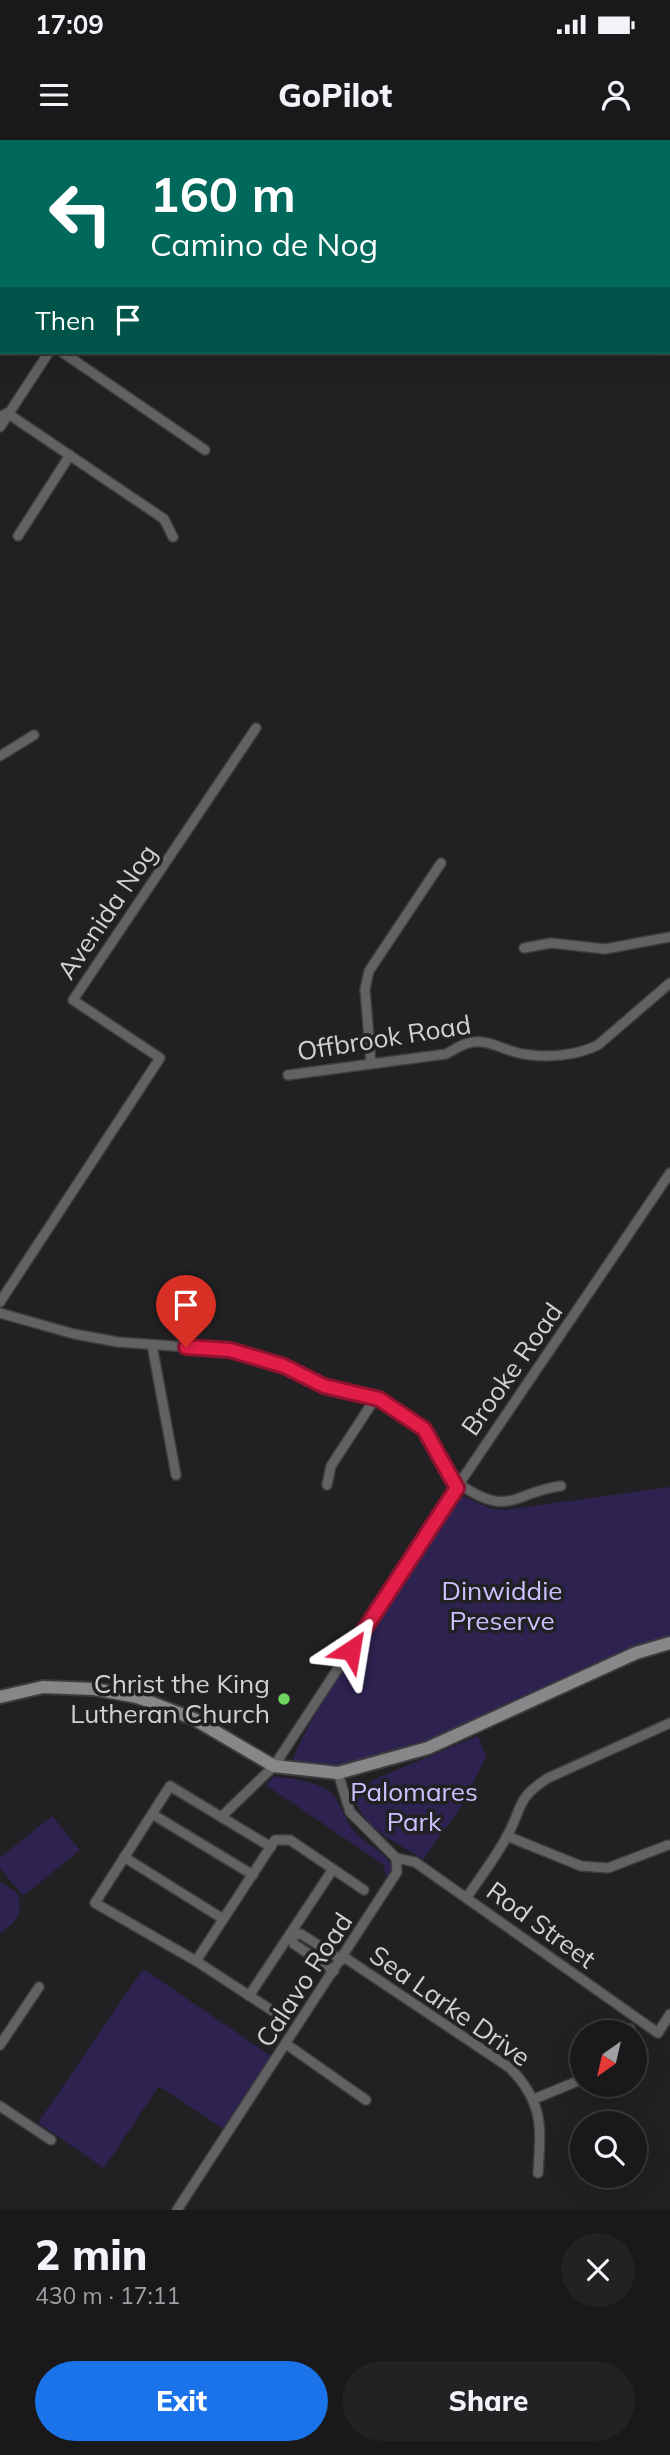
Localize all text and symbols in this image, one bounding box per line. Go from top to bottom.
text: 17:09 [35,8,104,41]
text: GoPilot [278,75,392,115]
icon: menu [35,76,73,114]
icon: person [597,76,635,114]
text: 160 m [150,163,296,224]
icon: left [35,168,126,259]
text: Camino de Nog [150,224,378,264]
icon: arrive [109,301,147,339]
text: Then [35,304,95,337]
street label: Avenida Nog [49,838,164,985]
street label: Offbrook Road [295,1007,473,1068]
pin [156,1275,216,1347]
icon: arrive [167,1286,205,1324]
street label: Brooke Road [454,1296,569,1441]
park label: Dinwiddie Preserve [441,1574,563,1637]
position arrow [314,1613,388,1687]
place label: Christ the King Lutheran Church [70,1667,270,1730]
marker: Christ the King Lutheran Church [276,1691,292,1707]
park label: Palomares Park [350,1775,478,1838]
street label: Rod Street [480,1874,602,1975]
street label: Calavo Road [248,1906,359,2053]
street label: Sea Larke Drive [364,1938,537,2073]
north arrow [570,2020,648,2096]
map controls [570,2020,647,2188]
button: search [570,2111,647,2188]
text: 2 min [35,2228,148,2281]
button: close [561,2233,635,2307]
text: 430 m · 17:11 [35,2281,180,2310]
button: Exit [35,2361,328,2441]
button: Share [342,2361,635,2441]

